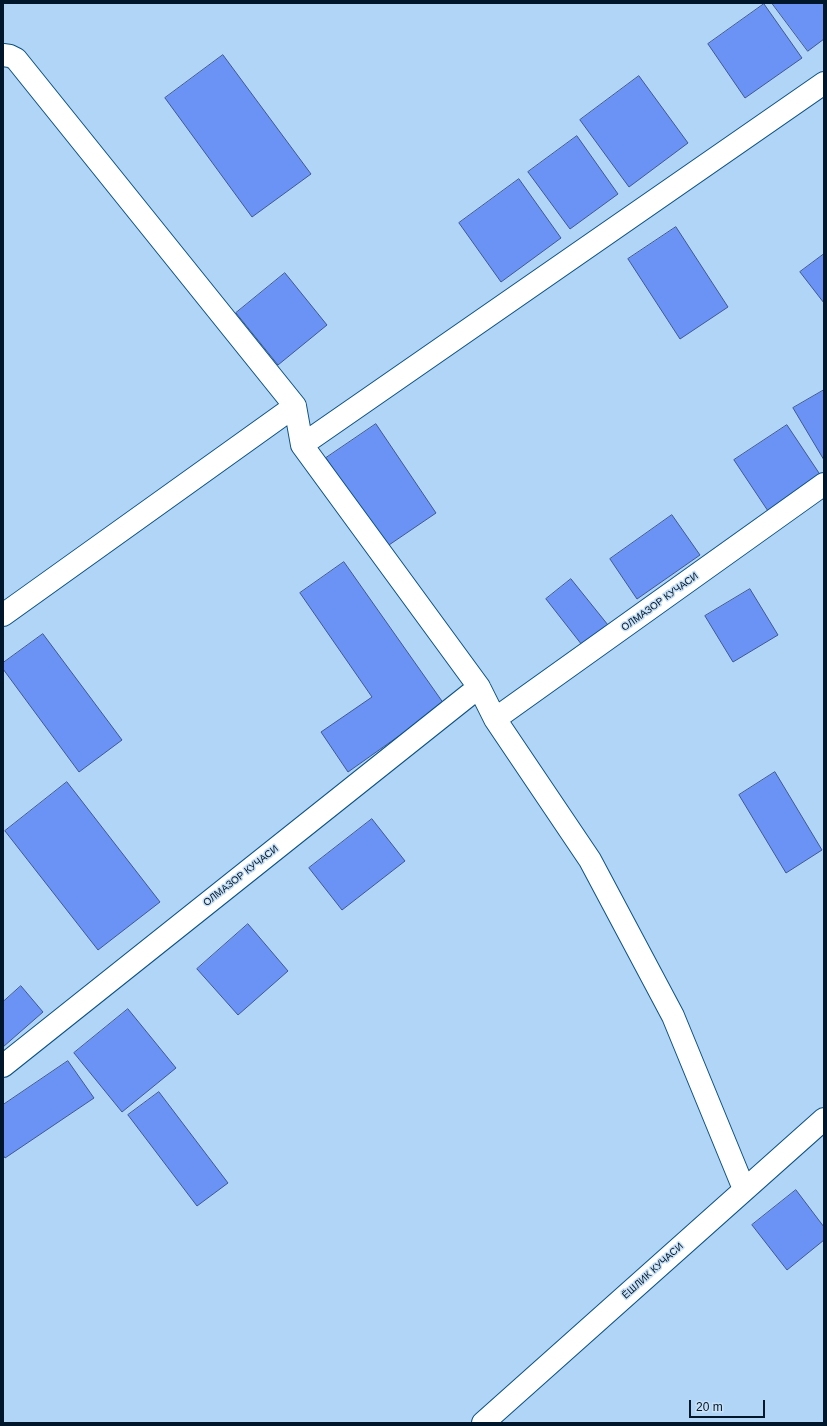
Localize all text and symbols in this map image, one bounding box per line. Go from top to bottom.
street label: ОЛМАЗОР КУЧАСИ [619,570,701,634]
street label: ОЛМАЗОР КУЧАСИ [201,843,281,909]
street label: ЁШЛИК КУЧАСИ [620,1240,686,1302]
scale bar [691,1392,767,1418]
text: 20 m [696,1400,723,1414]

